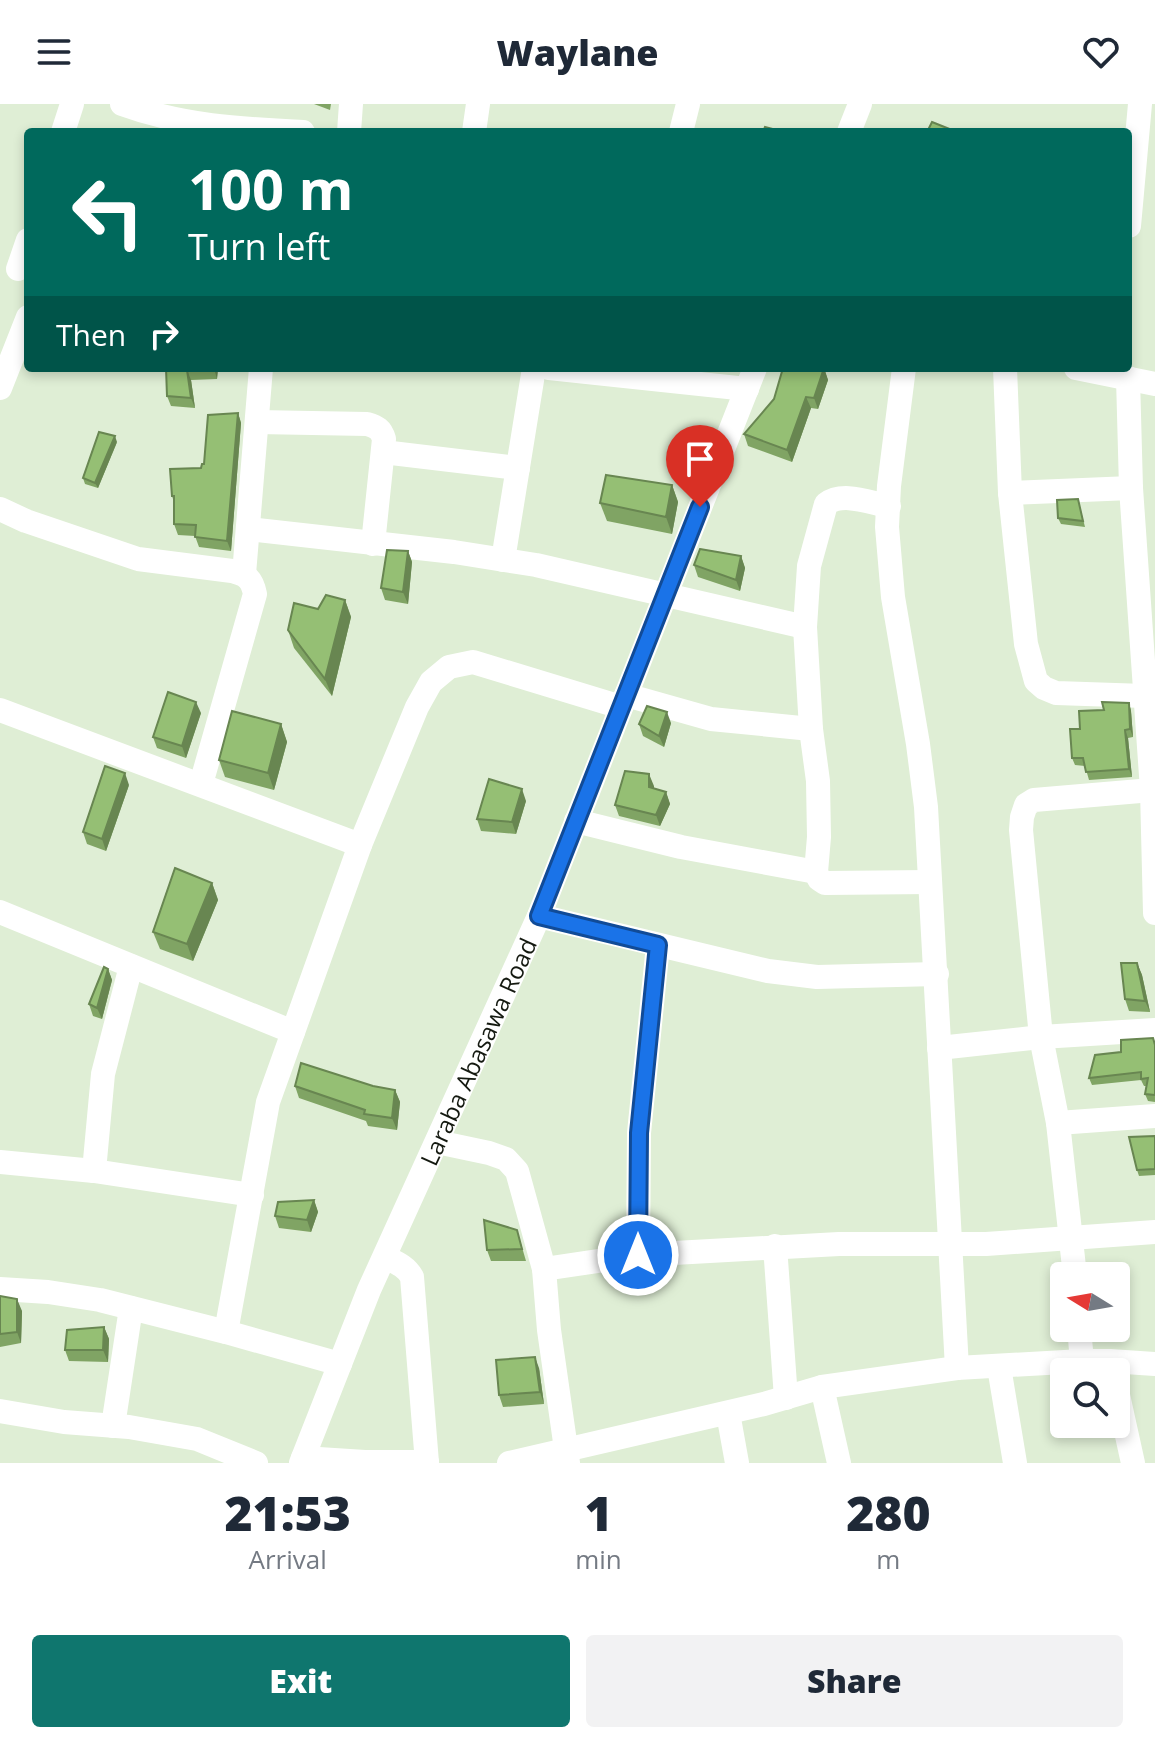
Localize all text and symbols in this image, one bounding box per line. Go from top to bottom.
text: Waylane [496,28,659,77]
icon: menu [32,30,76,74]
icon: heart [1079,30,1123,74]
text: 100 m [188,150,354,226]
icon: left [56,160,160,264]
text: Turn left [188,222,330,271]
icon: right [142,312,186,356]
text: Then [56,314,126,355]
pin [666,425,734,507]
icon: arrive [678,437,722,481]
street label: Laraba Abasawa Road [411,932,544,1171]
position arrow [596,1213,680,1297]
north arrow [1050,1262,1130,1342]
map controls [1050,1262,1130,1438]
button: search [1050,1358,1130,1438]
text: 21:53 [224,1480,351,1545]
text: 1 [584,1480,613,1545]
text: 280 [846,1480,931,1545]
text: Arrival [248,1541,327,1577]
text: min [575,1541,622,1577]
text: m [876,1541,900,1577]
button: Exit [32,1635,570,1727]
button: Share [586,1635,1123,1727]

